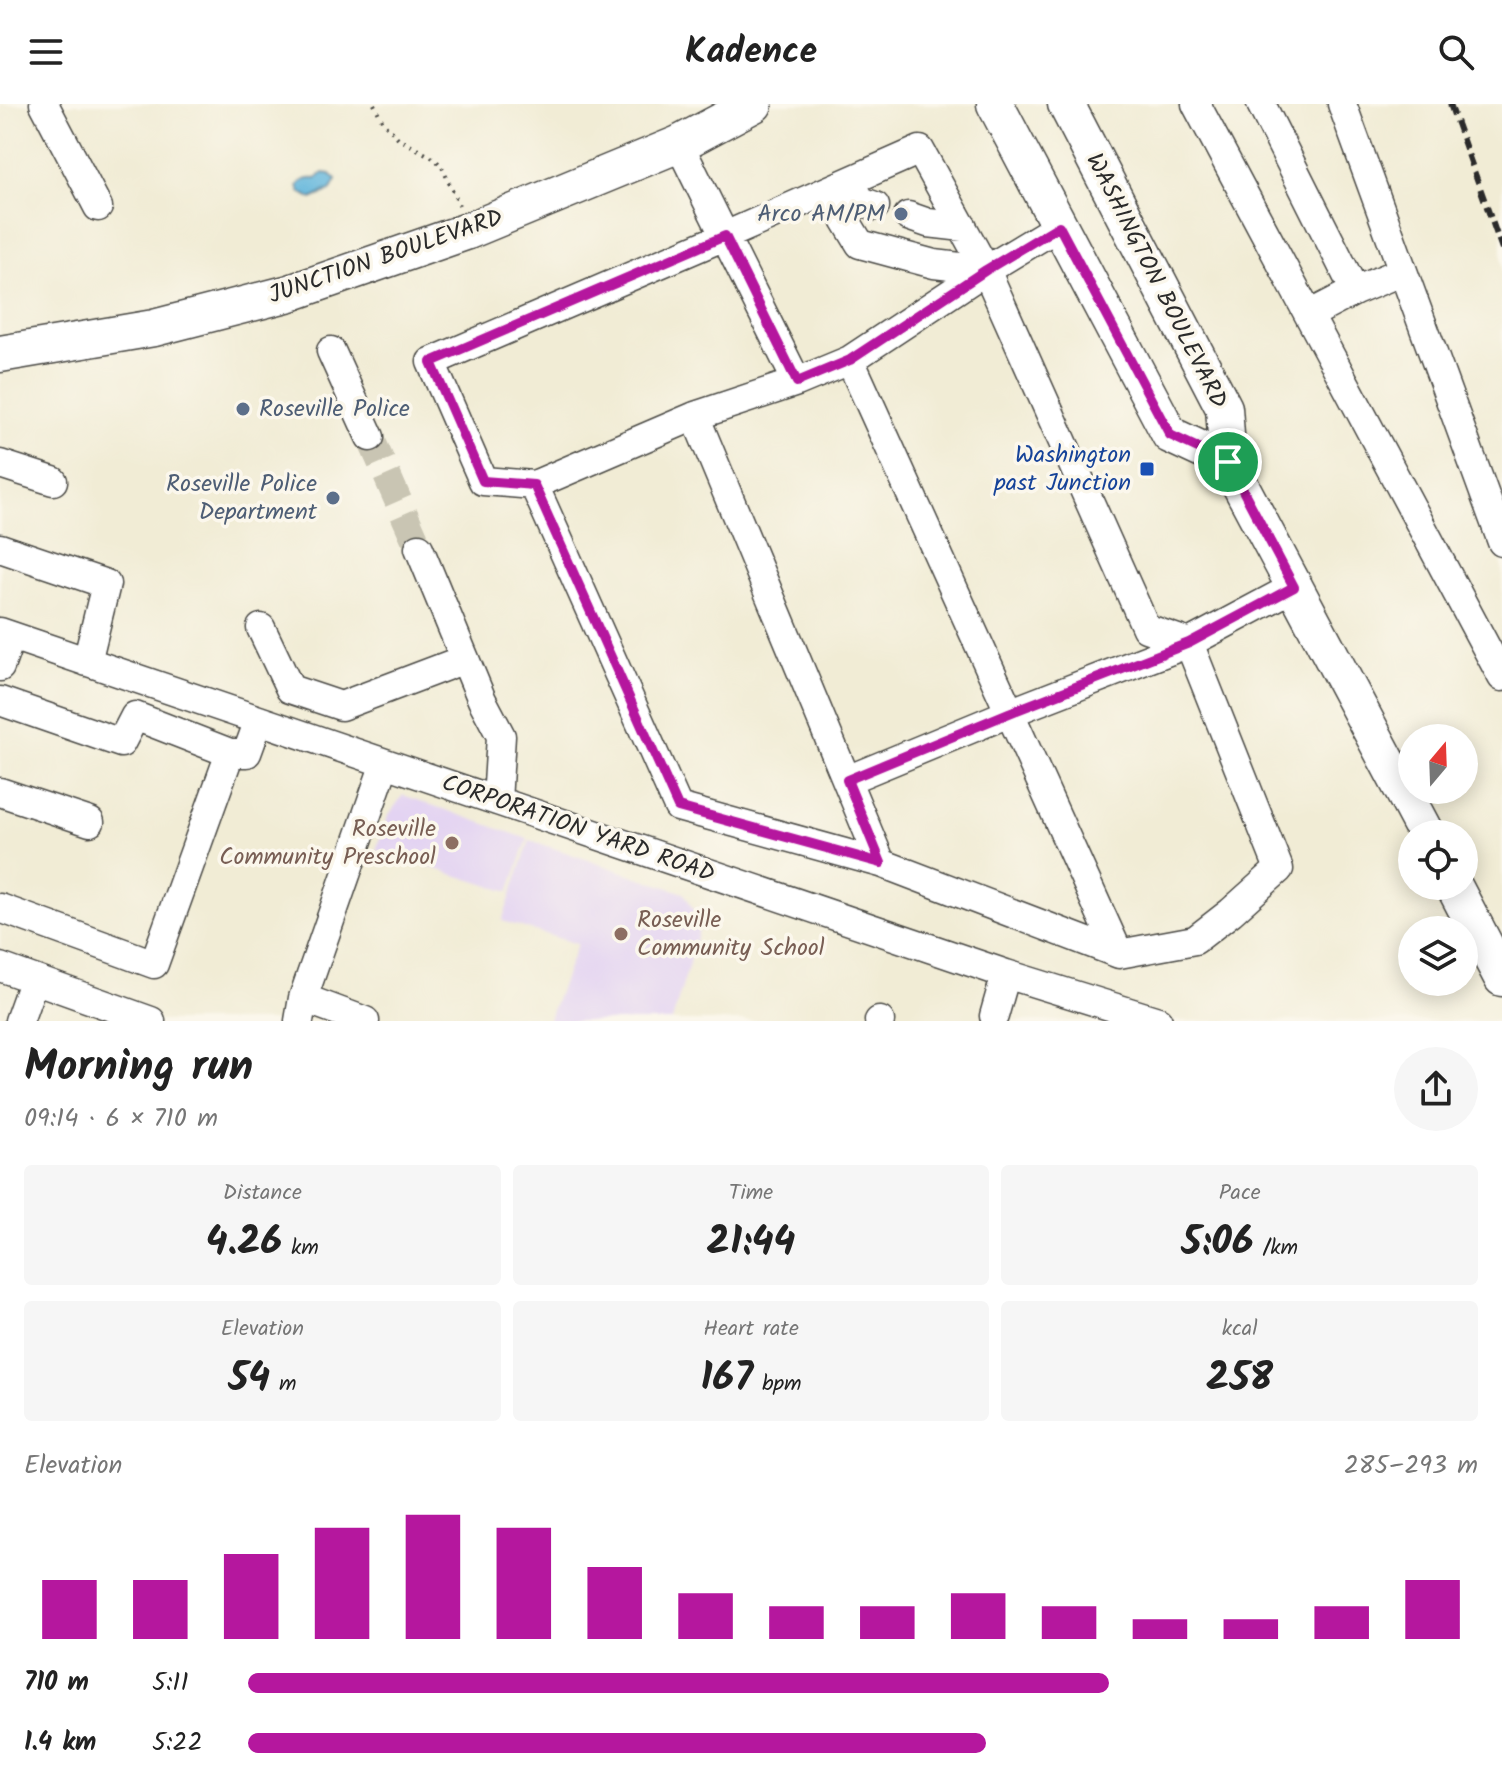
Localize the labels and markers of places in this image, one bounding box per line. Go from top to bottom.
place label: Arco AM/PM [757,195,885,234]
marker: Arco AM/PM [892,205,910,223]
place label: Roseville Police [259,390,410,429]
marker: Roseville Police [234,400,252,418]
pin [1194,428,1262,496]
place label: Washington past Junction [993,436,1131,503]
marker: Washington past Junction [1138,460,1156,478]
place label: Roseville Police Department [166,465,318,532]
marker: Roseville Police Department [324,489,342,507]
place label: Roseville Community Preschool [219,810,436,877]
marker: Roseville Community Preschool [443,834,461,852]
place label: Roseville Community School [637,901,825,968]
marker: Roseville Community School [612,925,630,943]

